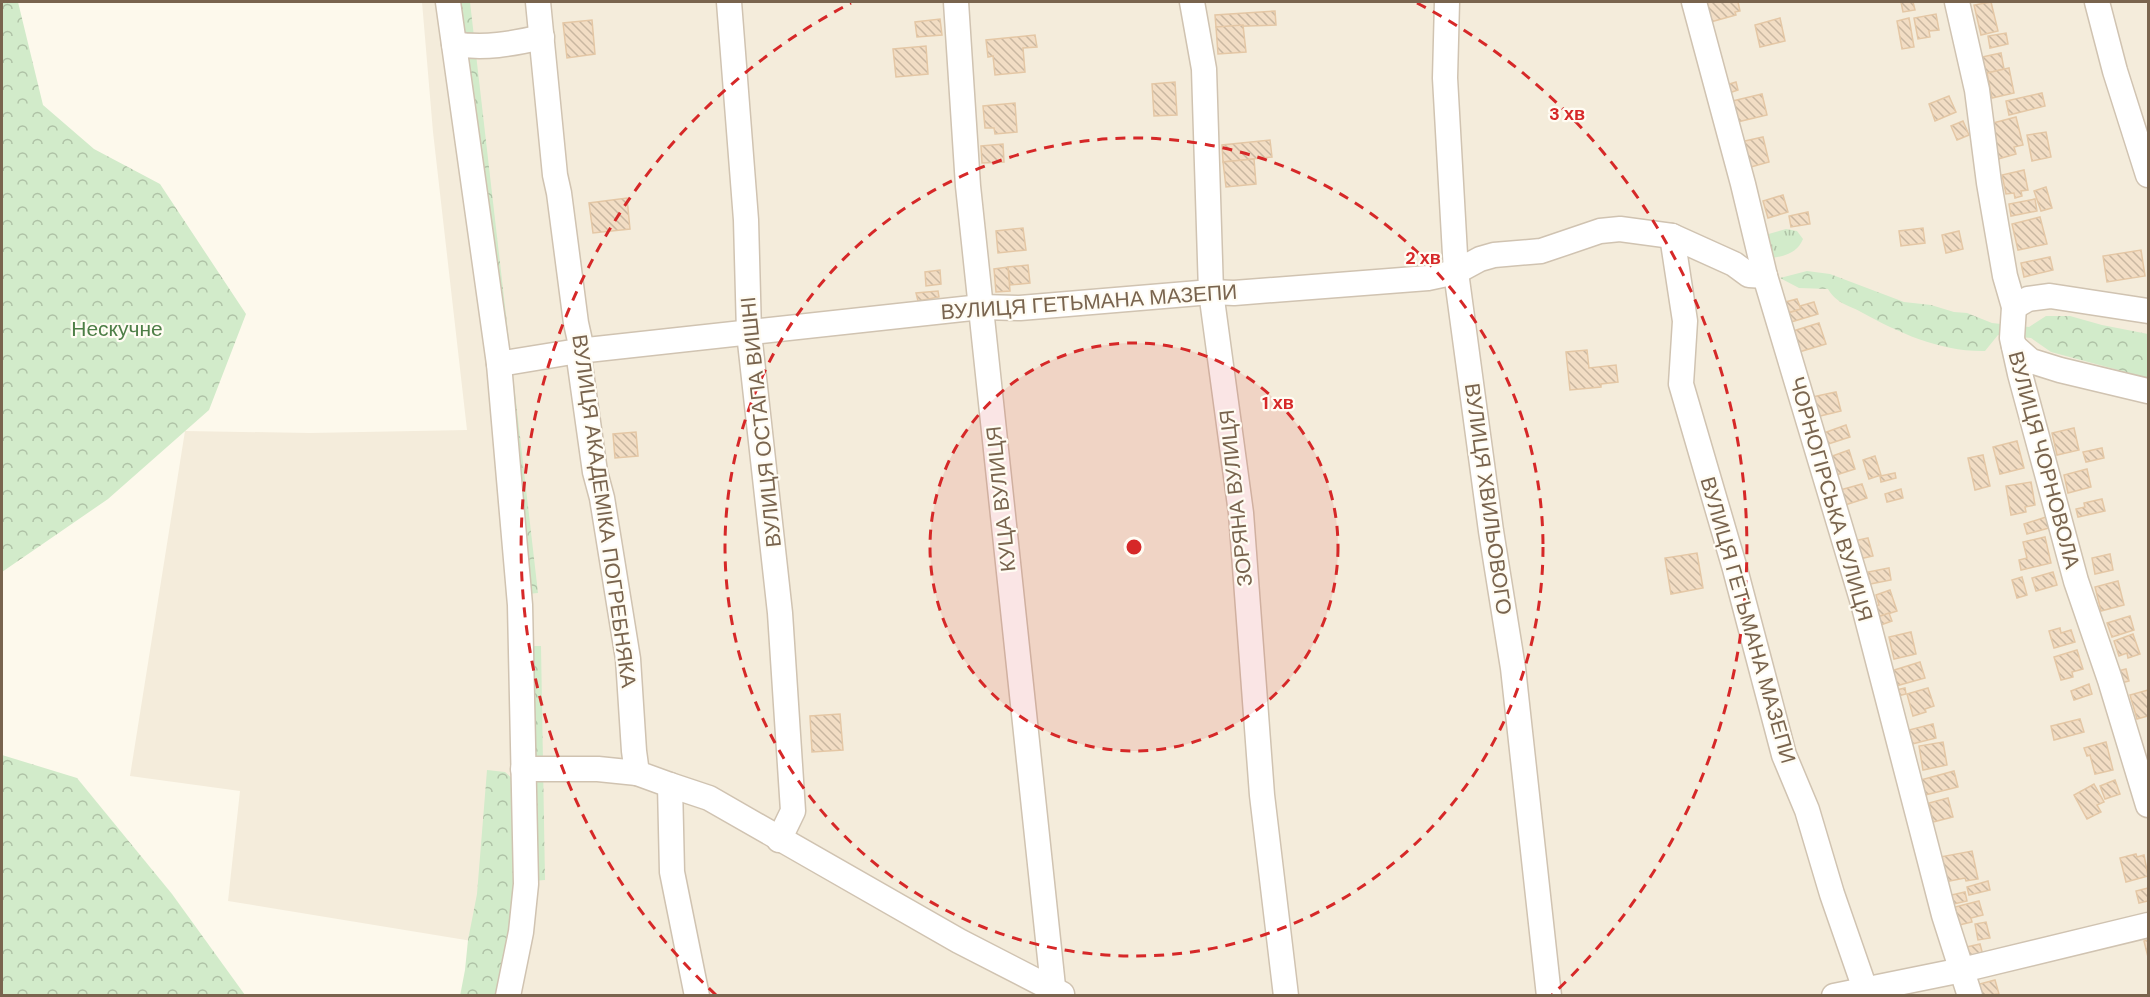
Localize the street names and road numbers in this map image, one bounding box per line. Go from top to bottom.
street label: ВУЛИЦЯ ГЕТЬМАНА МАЗЕПИ [940,278,1238,326]
street label: ВУЛИЦЯ ОСТАПА ВИШНІ [734,295,788,549]
street label: ВУЛИЦЯ АКАДЕМІКА ПОГРЕБНЯКА [565,332,643,690]
street label: ВУЛИЦЯ ЧОРНОВОЛА [2001,348,2087,572]
street label: ЧОРНОГІРСЬКА ВУЛИЦЯ [1783,373,1879,625]
street label: ВУЛИЦЯ ХВИЛЬОВОГО [1458,381,1518,617]
street label: ЗОРЯНА ВУЛИЦЯ [1213,408,1259,588]
street label: КУЦА ВУЛИЦЯ [979,425,1023,573]
street label: ВУЛИЦЯ ГЕТЬМАНА МАЗЕПИ [1694,473,1802,767]

